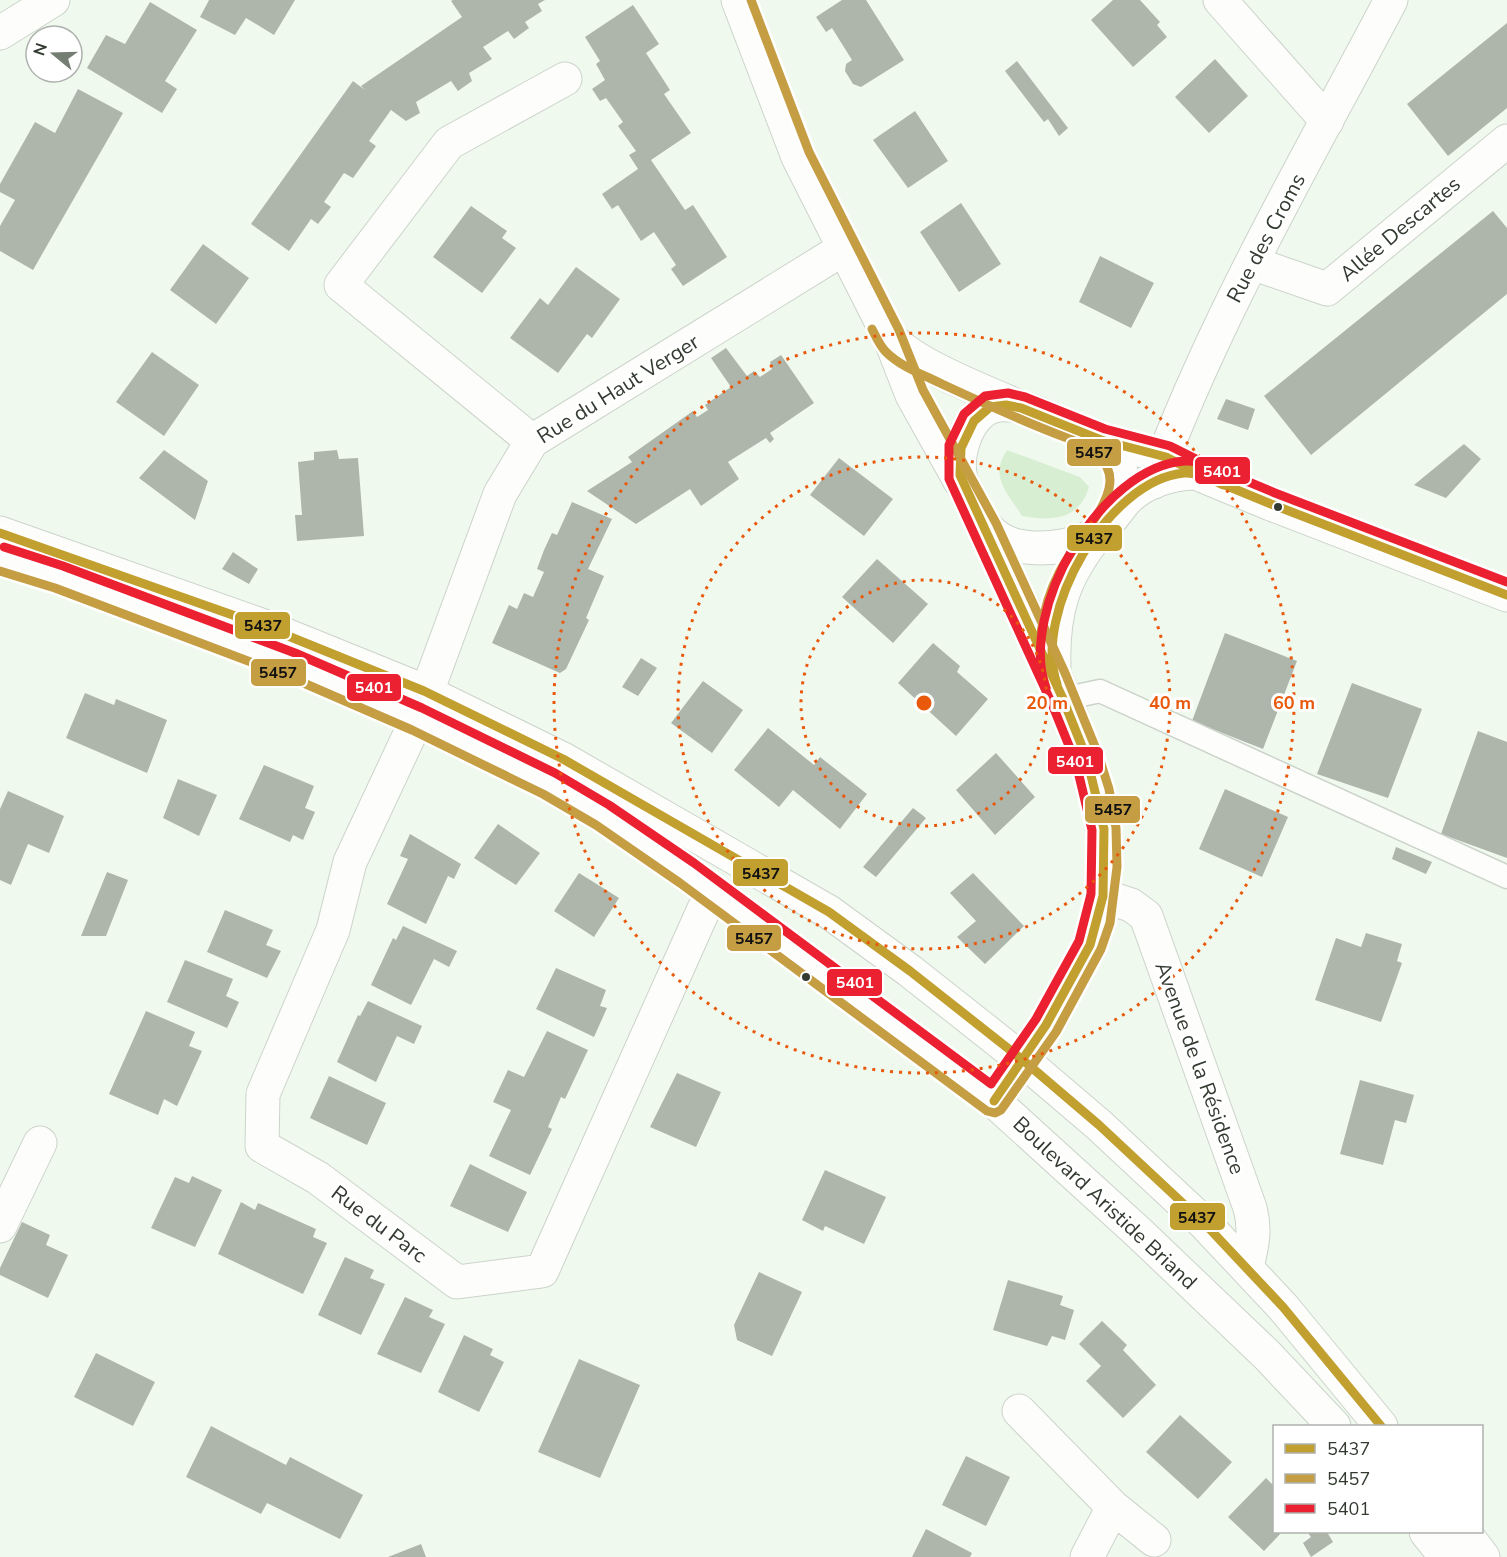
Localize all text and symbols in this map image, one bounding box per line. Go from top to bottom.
north arrow [24,24,84,84]
text: N [28,40,53,59]
street label: Rue des Croms [1220,168,1312,308]
street label: Allée Descartes [1334,170,1466,288]
street label: Rue du Haut Verger [532,328,705,450]
line badge: 5457 [1066,438,1122,467]
text: 5457 [1075,442,1113,464]
line badge: 5401 [1194,456,1251,485]
text: 5401 [1203,461,1241,483]
unlabelled marker [1272,501,1284,513]
line badge: 5437 [1066,524,1123,552]
text: 5437 [1075,528,1113,550]
line badge: 5437 [234,611,291,640]
text: 5437 [244,615,282,637]
line badge: 5457 [250,658,307,687]
text: 5457 [259,662,297,684]
line badge: 5401 [346,673,402,702]
text: 5401 [355,677,393,699]
text: 20 m [1026,691,1068,715]
text: 40 m [1149,691,1191,715]
text: 60 m [1273,691,1315,715]
centre of rings [914,693,934,713]
line badge: 5401 [1047,746,1104,775]
text: 5401 [1056,751,1094,773]
line badge: 5457 [1084,795,1141,824]
text: 5457 [1094,799,1132,821]
line badge: 5437 [732,858,789,887]
text: 5437 [742,863,780,885]
line badge: 5457 [726,924,782,952]
text: 5457 [735,928,773,950]
street label: Avenue de la Résidence [1148,958,1252,1178]
line badge: 5401 [826,968,883,997]
unlabelled marker [800,971,812,983]
text: 5401 [836,972,874,994]
street label: Boulevard Aristide Briand [1007,1110,1203,1296]
street label: Rue du Parc [326,1179,433,1269]
line badge: 5437 [1169,1202,1226,1231]
text: 5437 [1178,1207,1216,1229]
legend [1273,1425,1483,1533]
text: 5437 [1327,1437,1370,1461]
text: 5457 [1327,1467,1370,1491]
text: 5401 [1327,1497,1370,1521]

